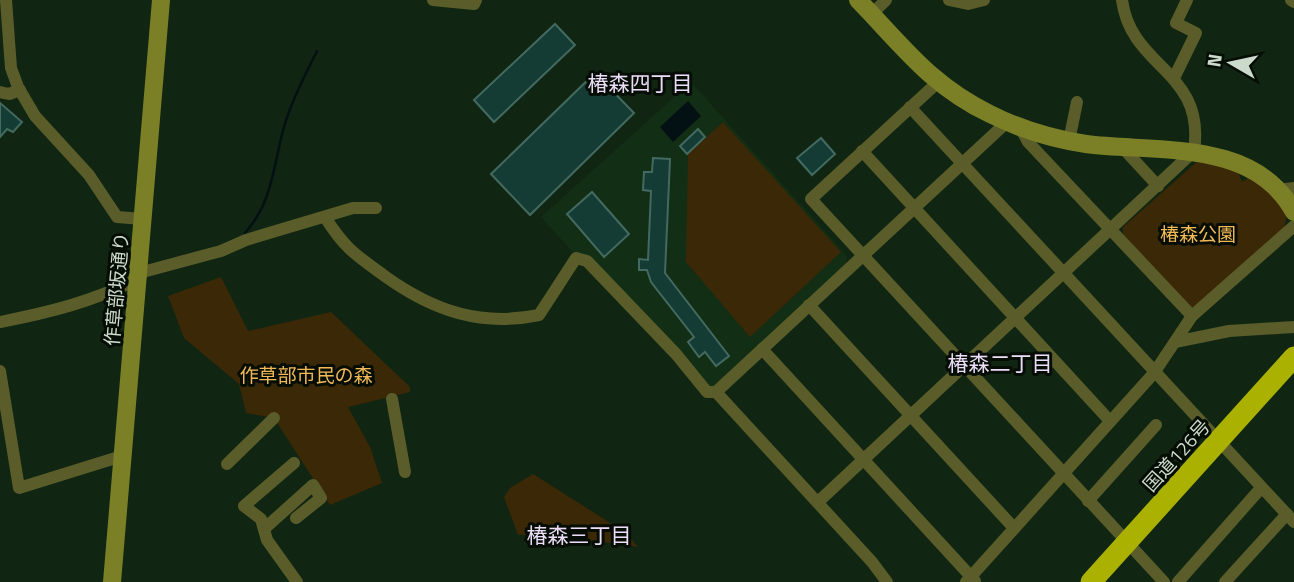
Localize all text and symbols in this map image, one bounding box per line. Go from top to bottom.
north arrow [1196,28,1266,98]
text: N [1198,51,1229,69]
district label: 椿森四丁目 [588,67,693,99]
park label: 椿森公園 [1160,219,1236,248]
street label: 作草部坂通り [97,231,135,347]
district label: 椿森二丁目 [948,347,1053,379]
park label: 作草部市民の森 [239,360,373,389]
street label: 国道126号 [1135,412,1217,498]
district label: 椿森三丁目 [527,519,632,551]

